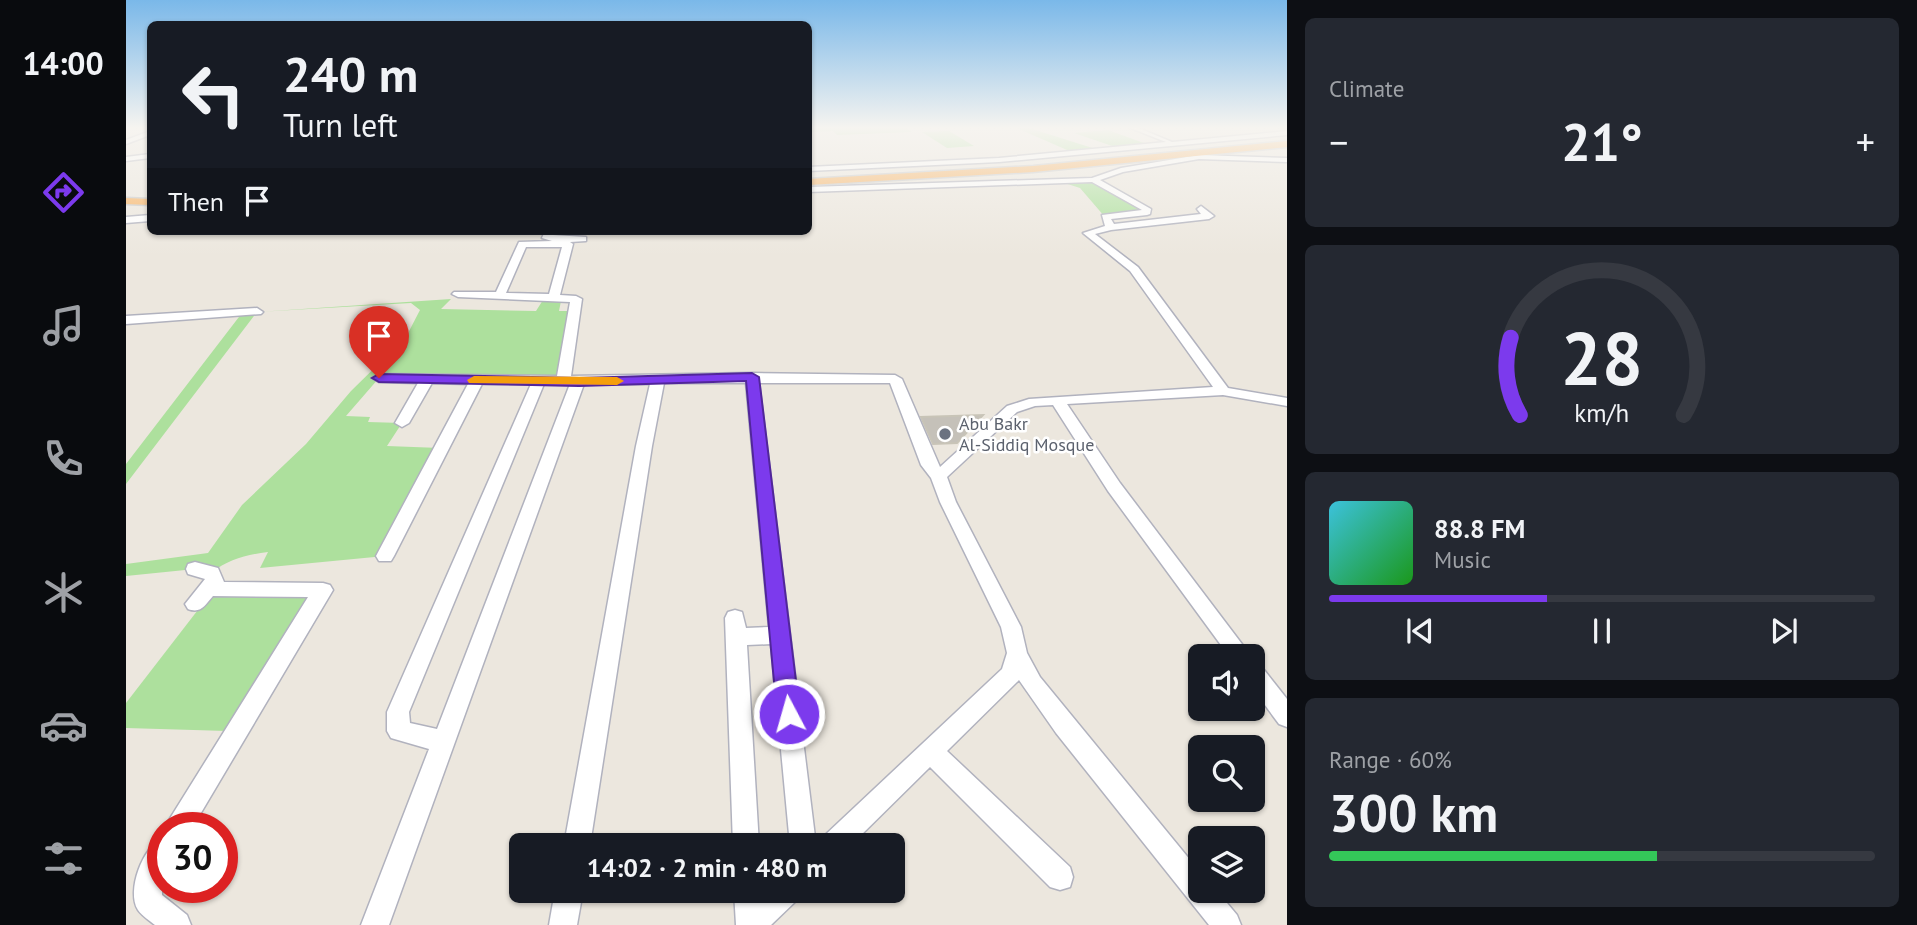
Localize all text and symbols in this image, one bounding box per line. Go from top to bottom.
text: 14:00 [22,42,104,84]
text: 240 m [283,42,418,106]
icon: left [168,49,259,140]
text: Climate [1329,74,1404,103]
text: Turn left [283,104,398,146]
text: 21° [1561,108,1643,175]
text: − [1329,117,1348,166]
text: + [1856,117,1875,166]
icon: directions [39,168,88,217]
icon: arrive [238,182,276,220]
text: Then [168,185,224,218]
icon: music [39,301,88,350]
pin [349,306,409,378]
text: 28 [1561,312,1643,406]
icon: arrive [360,317,398,355]
text: km/h [1575,397,1629,429]
place label: Abu Bakr Al-Siddiq Mosque [959,412,1094,456]
marker: Abu Bakr Al-Siddiq Mosque [937,426,953,442]
icon: phone [39,434,88,483]
text: 88.8 FM [1434,512,1525,545]
text: Music [1434,545,1491,574]
icon: climate [39,568,88,617]
icon: previous [1401,612,1439,650]
icon: pause [1583,612,1621,650]
icon: next [1765,612,1803,650]
map controls [1188,644,1265,903]
button: sound [1188,644,1265,721]
position arrow [752,677,826,751]
icon: car [39,701,88,750]
button: search [1188,735,1265,812]
text: Range · 60% [1329,745,1452,774]
text: 300 km [1329,779,1498,846]
speed limit sign: 30 [147,812,238,903]
button: layers [1188,826,1265,903]
icon: filters [39,834,88,883]
text: 14:02 · 2 min · 480 m [587,851,827,884]

